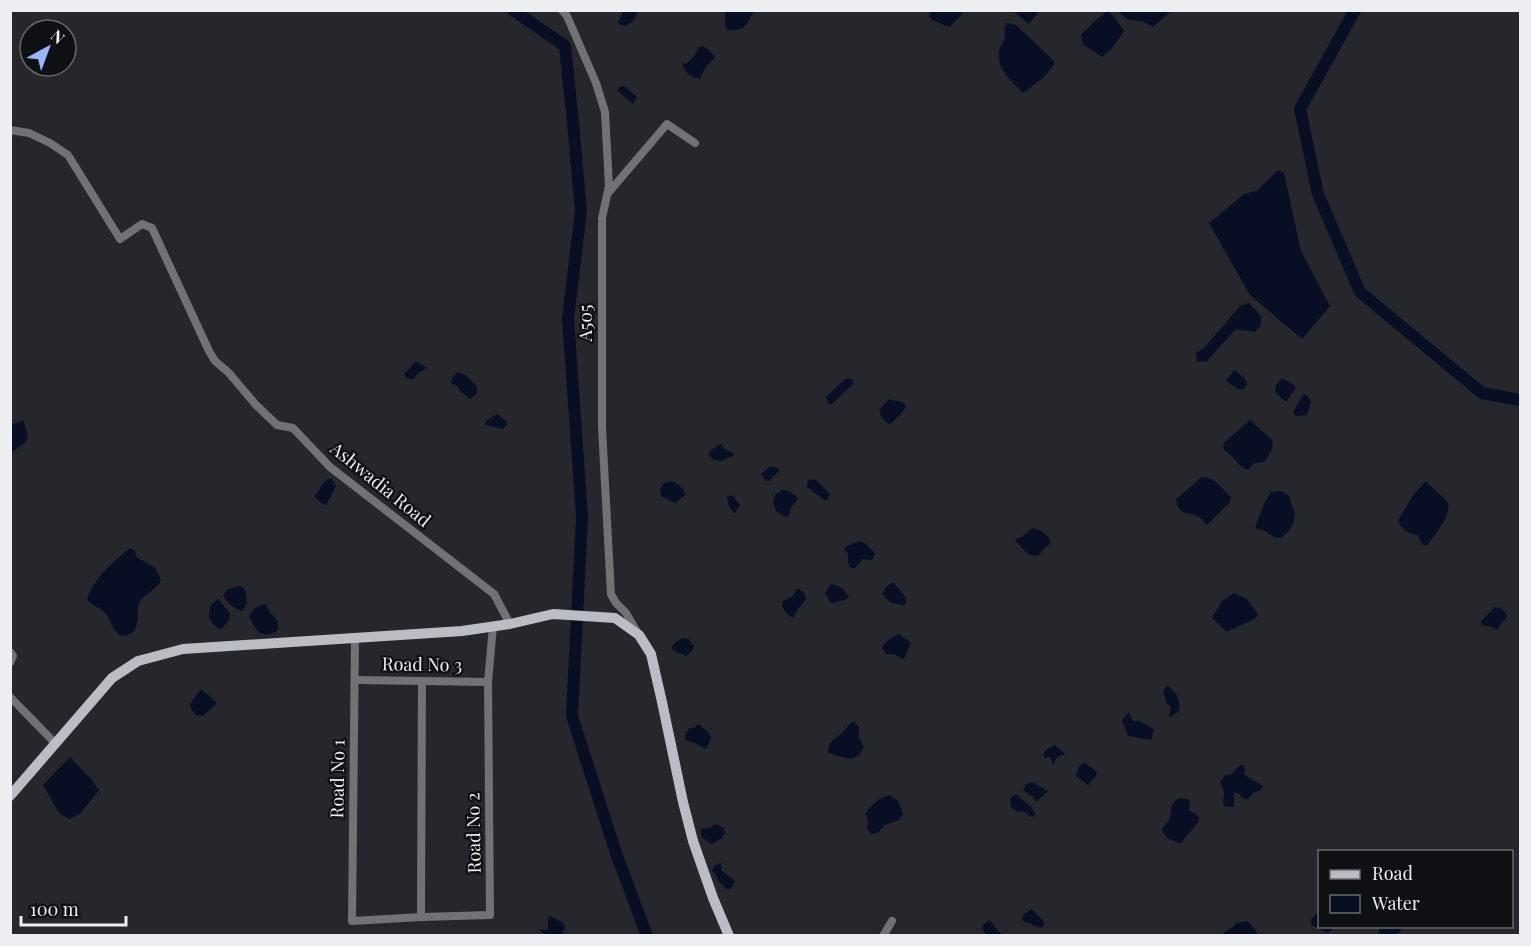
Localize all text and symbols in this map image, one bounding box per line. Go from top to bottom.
north arrow [18,18,78,78]
text: N [47,25,70,48]
street label: A505 [573,304,597,343]
street label: Ashwadia Road [325,436,437,532]
street label: Road No 3 [382,651,462,677]
street label: Road No 1 [324,739,350,819]
street label: Road No 2 [460,792,486,874]
legend [1318,850,1513,928]
text: Road [1372,861,1413,885]
scale bar [21,889,126,927]
text: Water [1371,891,1420,915]
text: 100 m [30,897,79,921]

